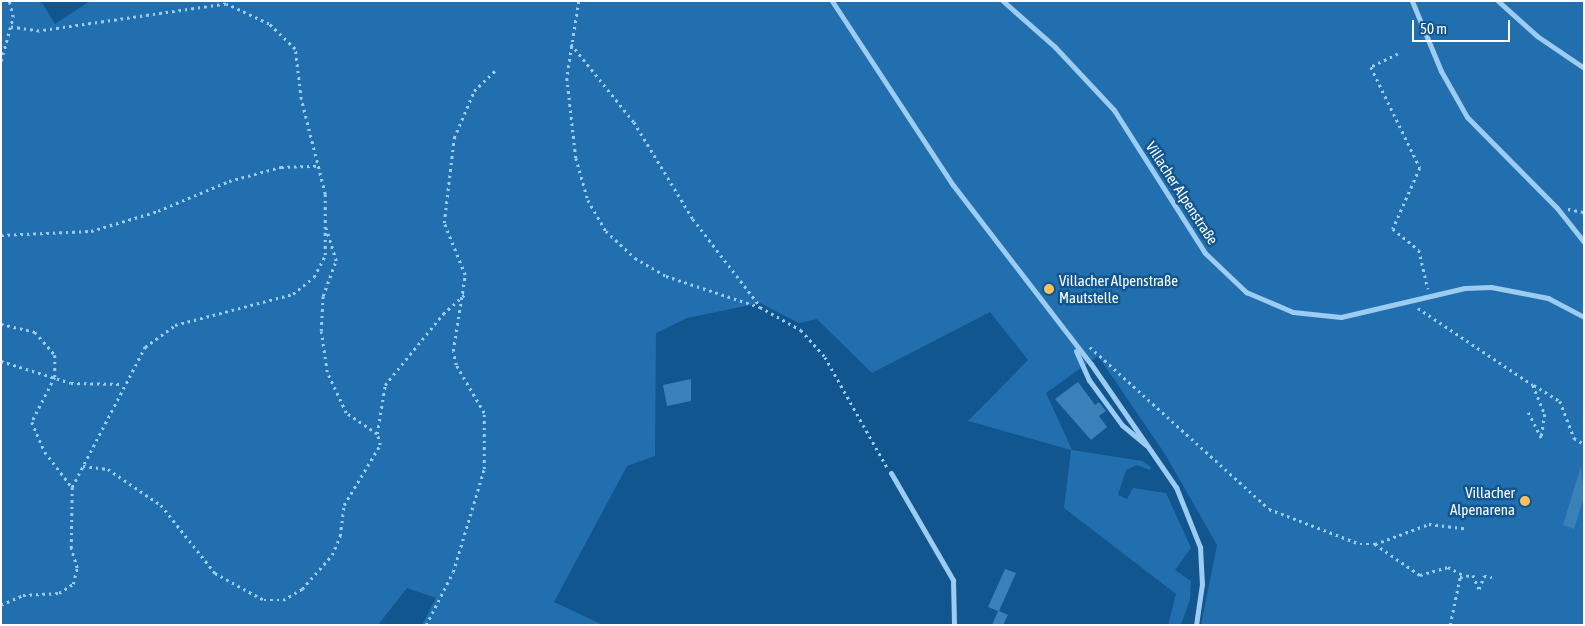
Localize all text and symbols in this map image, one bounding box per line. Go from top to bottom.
scale bar [1415,10,1512,42]
text: 50 m [1420,20,1447,37]
street label: Villacher Alpenstraße [1142,138,1222,248]
place label: Villacher Alpenstraße Mautstelle [1059,271,1178,306]
marker: Villacher Alpenstraße Mautstelle [1043,283,1055,295]
place label: Villacher Alpenarena [1450,483,1515,518]
marker: Villacher Alpenarena [1519,495,1531,507]

